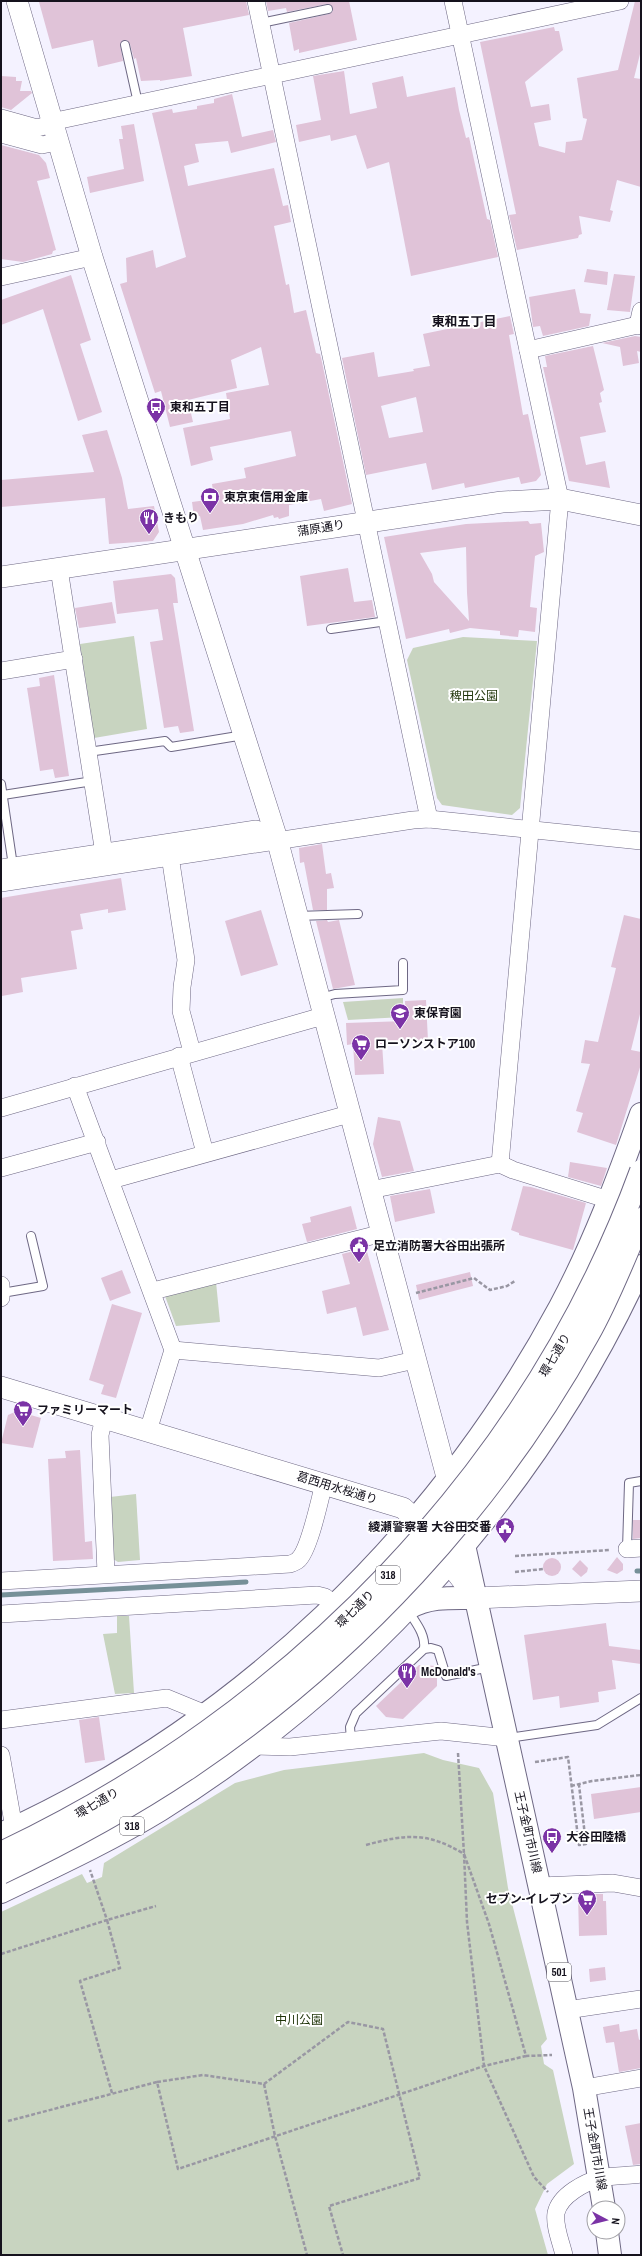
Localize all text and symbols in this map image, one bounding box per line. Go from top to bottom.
district label: 東和五丁目 [431,313,497,330]
bus stop icon: 東和五丁目 [145,396,167,424]
place label: 東和五丁目 [170,399,230,415]
bank icon: 東京東信用金庫 [199,486,221,514]
place label: 東京東信用金庫 [224,489,308,505]
restaurant icon: きもり [138,507,160,535]
place label: きもり [163,510,199,526]
street label: 蒲原通り [296,516,346,540]
park label: 稗田公園 [450,688,498,704]
school or university icon: 東保育園 [389,1002,411,1030]
place label: 東保育園 [414,1005,462,1021]
supermarket icon: ローソンストア100 [350,1033,372,1061]
place label: ローソンストア100 [375,1036,476,1052]
public building icon: 足立消防署大谷田出張所 [348,1235,370,1263]
place label: 足立消防署大谷田出張所 [373,1238,505,1254]
street label: 環七通り [536,1330,574,1380]
supermarket icon: ファミリーマート [12,1399,34,1427]
place label: ファミリーマート [37,1402,133,1418]
street label: 葛西用水桜通り [294,1468,380,1508]
public building icon: 綾瀬警察署 大谷田交番 [494,1516,516,1544]
place label: 綾瀬警察署 大谷田交番 [368,1519,492,1535]
road number: 318 [376,1566,400,1584]
street label: 環七通り [332,1587,378,1631]
restaurant icon: McDonald's [396,1661,418,1689]
place label: McDonald's [421,1664,476,1680]
street label: 環七通り [72,1784,122,1822]
street label: 王子金町市川線 [511,1789,545,1875]
road number: 318 [120,1817,144,1835]
bus stop icon: 大谷田陸橋 [541,1826,563,1854]
place label: 大谷田陸橋 [566,1829,627,1845]
supermarket icon: セブン-イレブン [576,1888,598,1916]
place label: セブン-イレブン [486,1891,573,1907]
road number: 501 [547,1963,571,1981]
park label: 中川公園 [275,2012,323,2028]
street label: 王子金町市川線 [580,2106,610,2192]
north arrow [586,2200,626,2240]
text: N [609,2217,623,2225]

